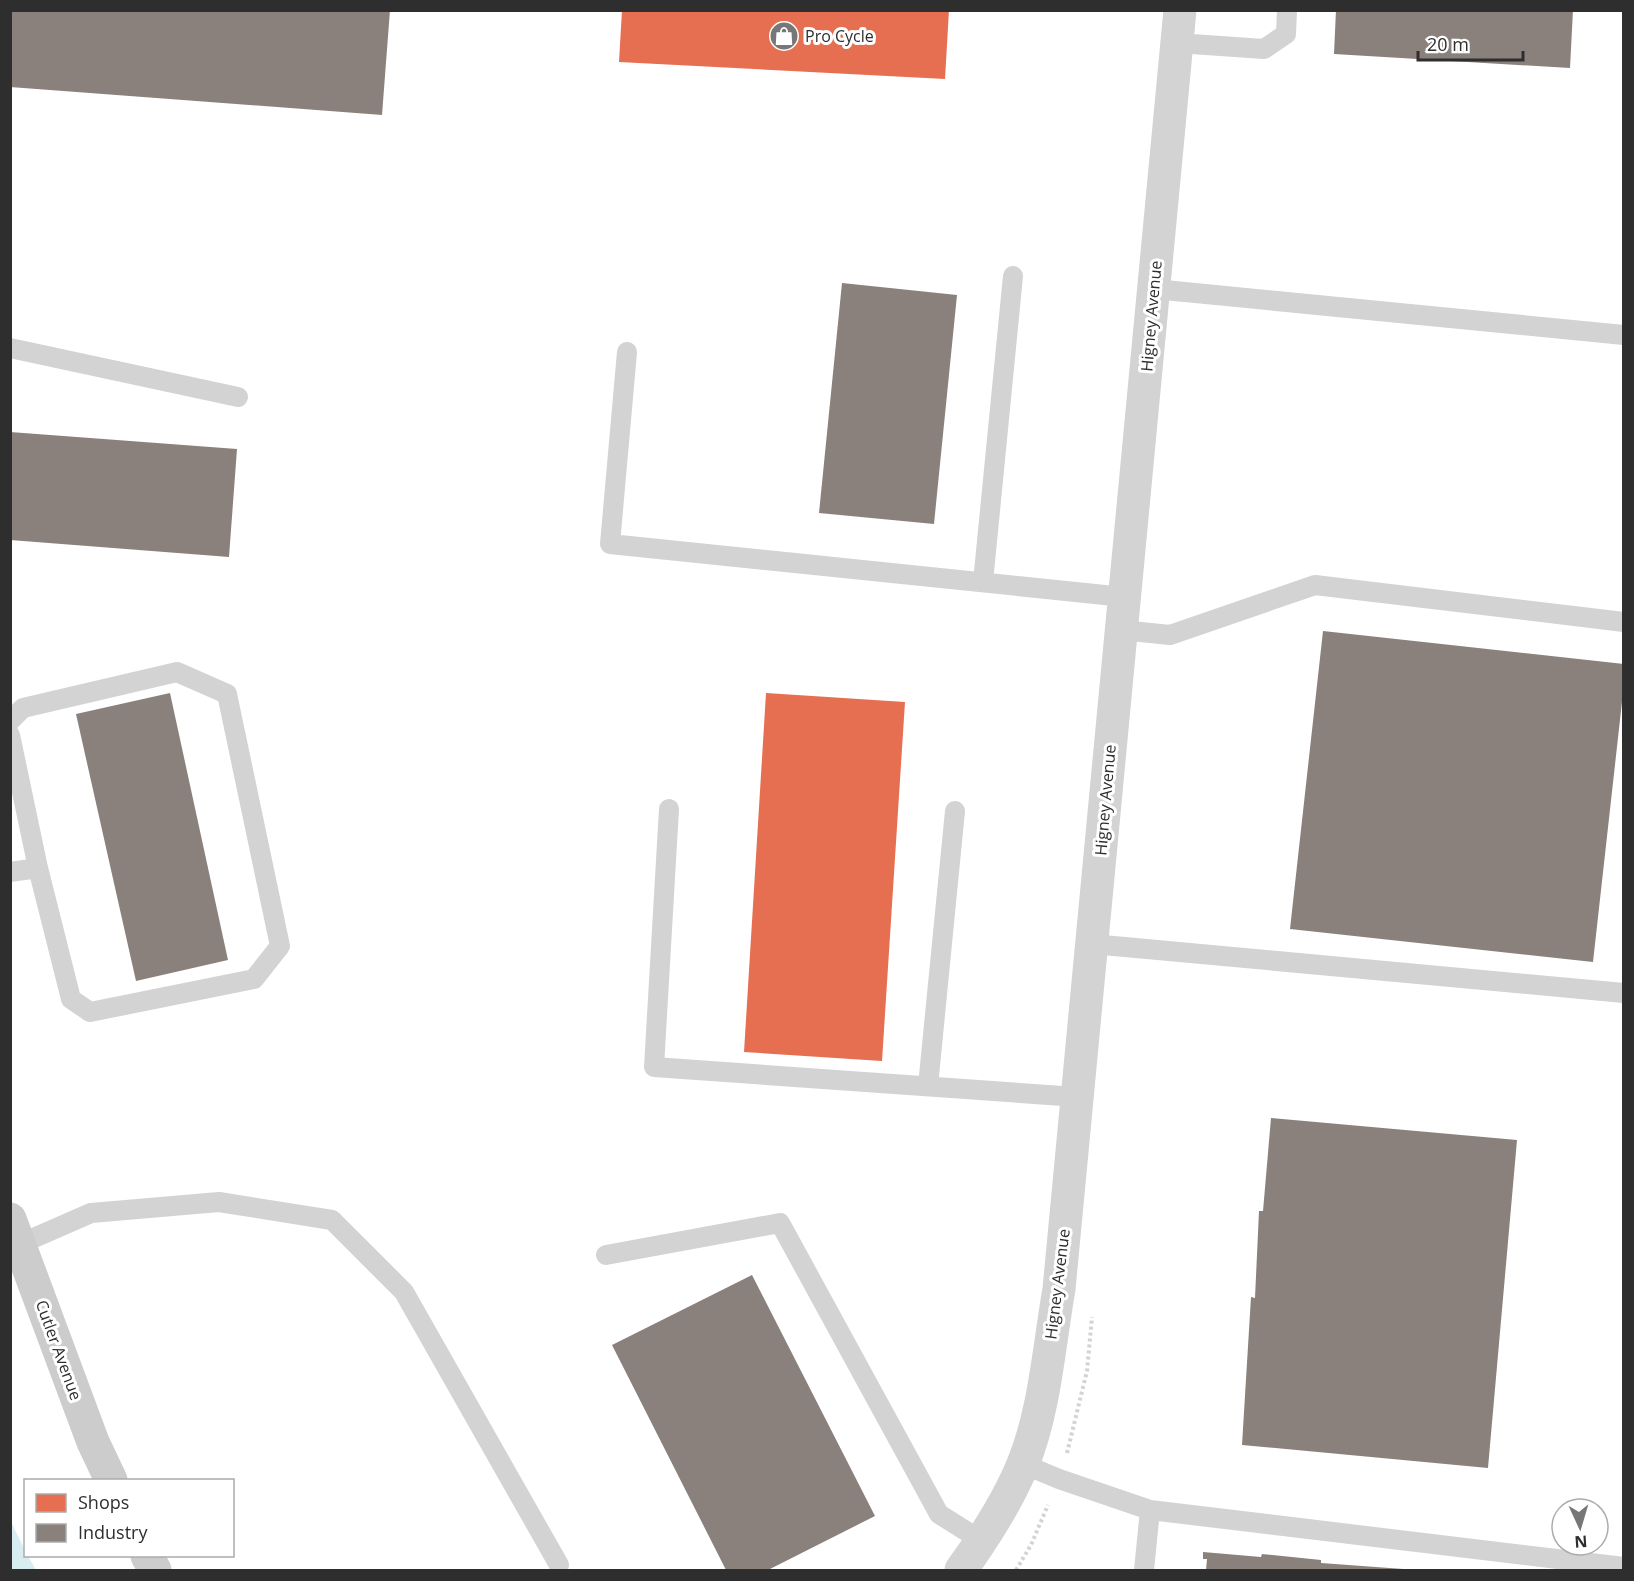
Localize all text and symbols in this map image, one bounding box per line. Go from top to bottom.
shop icon: Pro Cycle [768,20,800,52]
scale bar [1418,24,1523,62]
place label: Pro Cycle [805,25,874,47]
text: 20 m [1427,32,1469,56]
street label: Higney Avenue [1135,260,1167,372]
street label: Higney Avenue [1089,744,1121,856]
street label: Higney Avenue [1039,1227,1075,1341]
street label: Cutler Avenue [31,1297,87,1403]
legend [24,1479,234,1557]
text: Shops [78,1490,129,1514]
north arrow [1550,1497,1610,1557]
text: Industry [78,1520,148,1544]
text: N [1574,1531,1588,1553]

